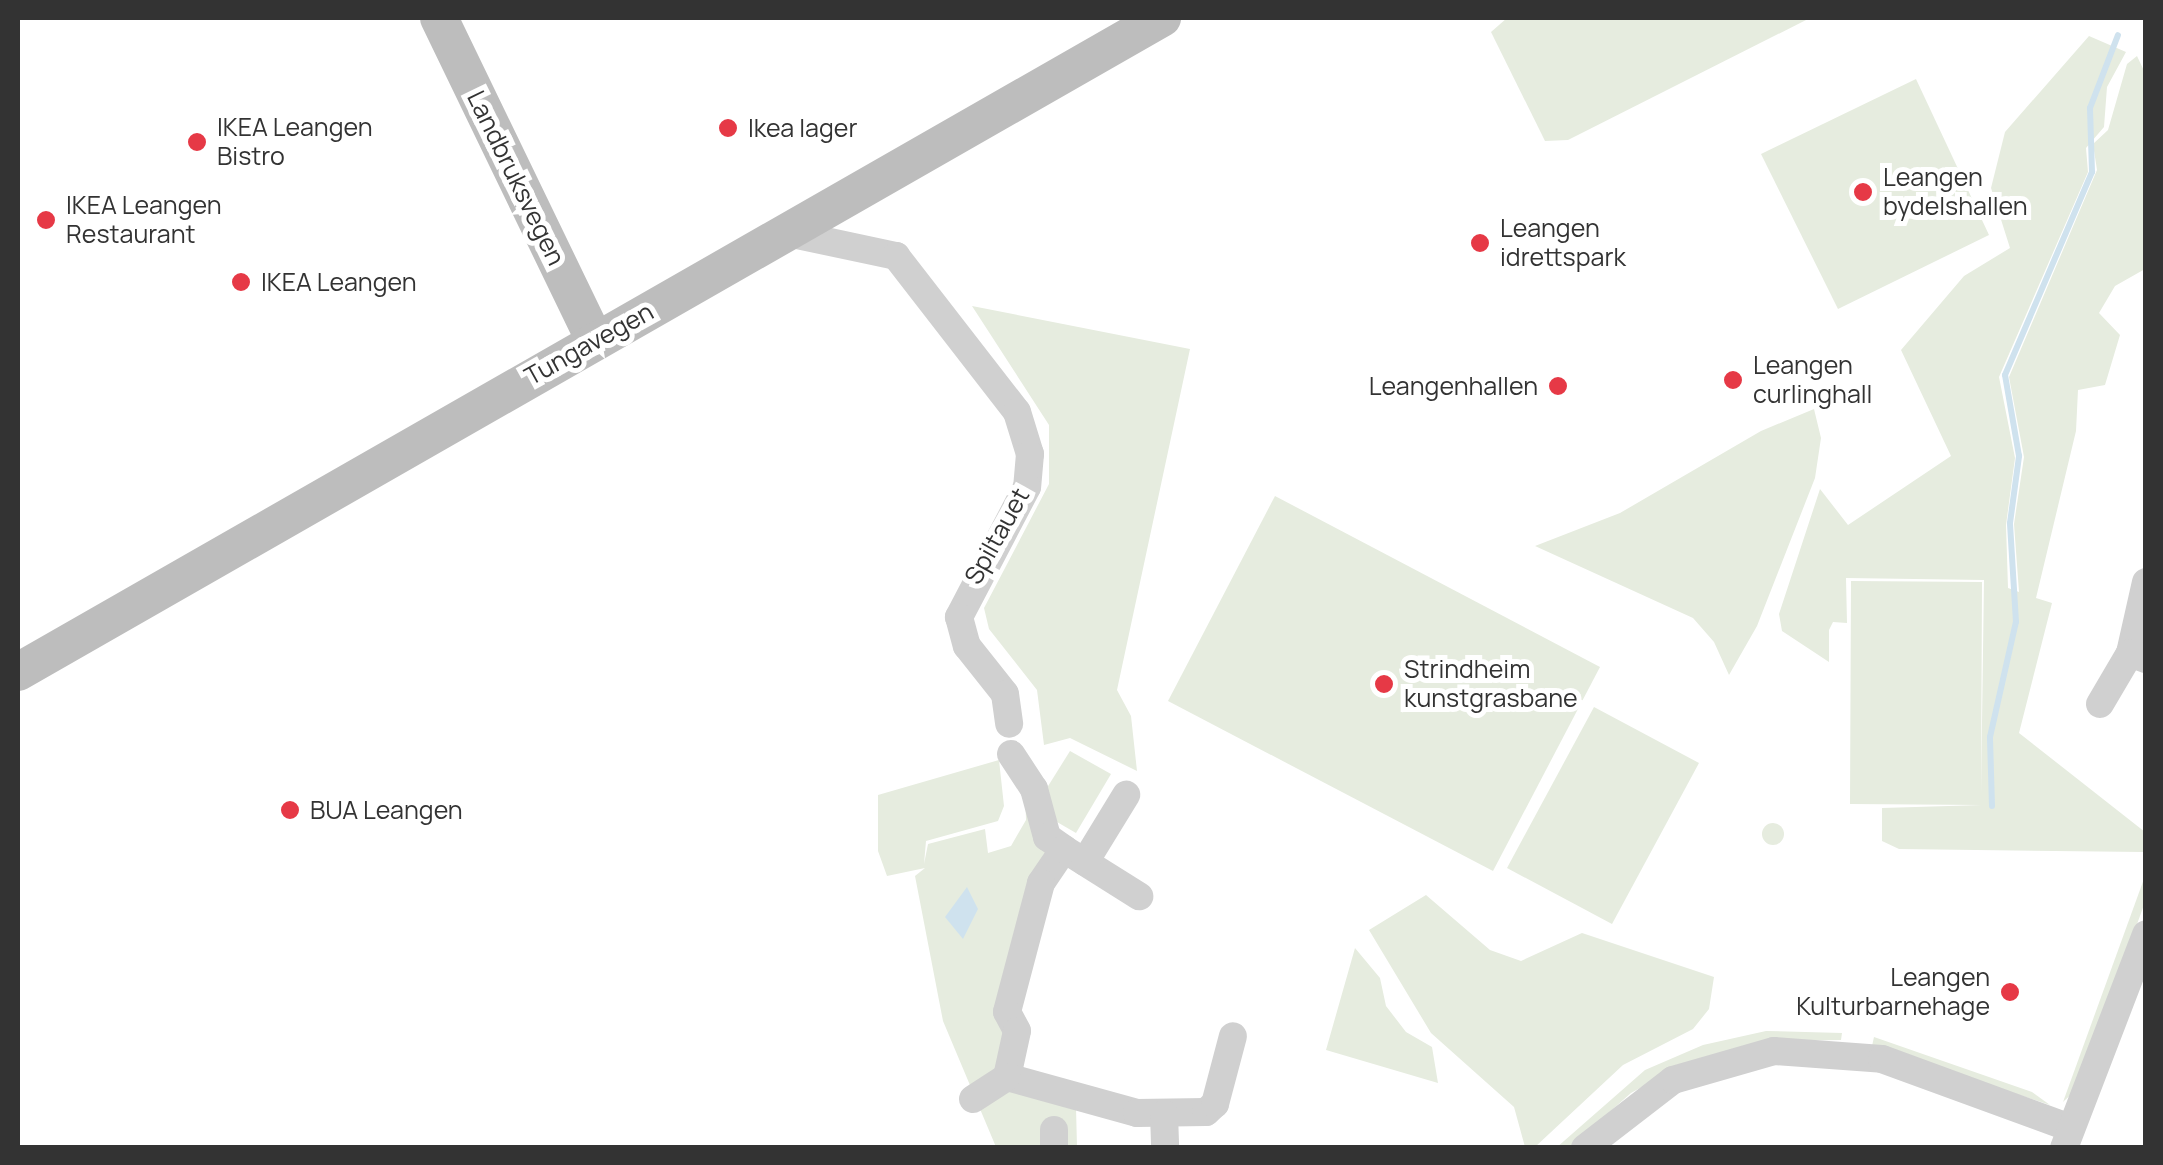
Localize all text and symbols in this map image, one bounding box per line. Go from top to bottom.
street label: Landbruksvegen [461,86,571,270]
place label: IKEA Leangen Bistro [217,113,373,172]
place label: Ikea lager [748,113,857,143]
marker: Ikea lager [717,117,739,139]
marker: IKEA Leangen Bistro [186,131,208,153]
place label: Leangen bydelshallen [1883,163,2028,222]
marker: Leangen bydelshallen [1852,181,1874,203]
place label: IKEA Leangen Restaurant [66,191,222,250]
marker: IKEA Leangen Restaurant [35,209,57,231]
place label: Leangen idrettspark [1500,214,1626,273]
marker: Leangen idrettspark [1469,232,1491,254]
place label: IKEA Leangen [261,267,417,297]
marker: IKEA Leangen [230,271,252,293]
street label: Tungavegen [520,296,658,392]
place label: Leangen curlinghall [1753,351,1872,410]
marker: Leangen curlinghall [1722,369,1744,391]
place label: Leangenhallen [1369,371,1538,401]
marker: Leangenhallen [1547,375,1569,397]
street label: Spiltauet [958,483,1036,589]
place label: Strindheim kunstgrasbane [1404,655,1578,714]
marker: Strindheim kunstgrasbane [1373,673,1395,695]
place label: BUA Leangen [310,795,463,825]
marker: BUA Leangen [279,799,301,821]
place label: Leangen Kulturbarnehage [1796,963,1990,1022]
marker: Leangen Kulturbarnehage [1999,981,2021,1003]

